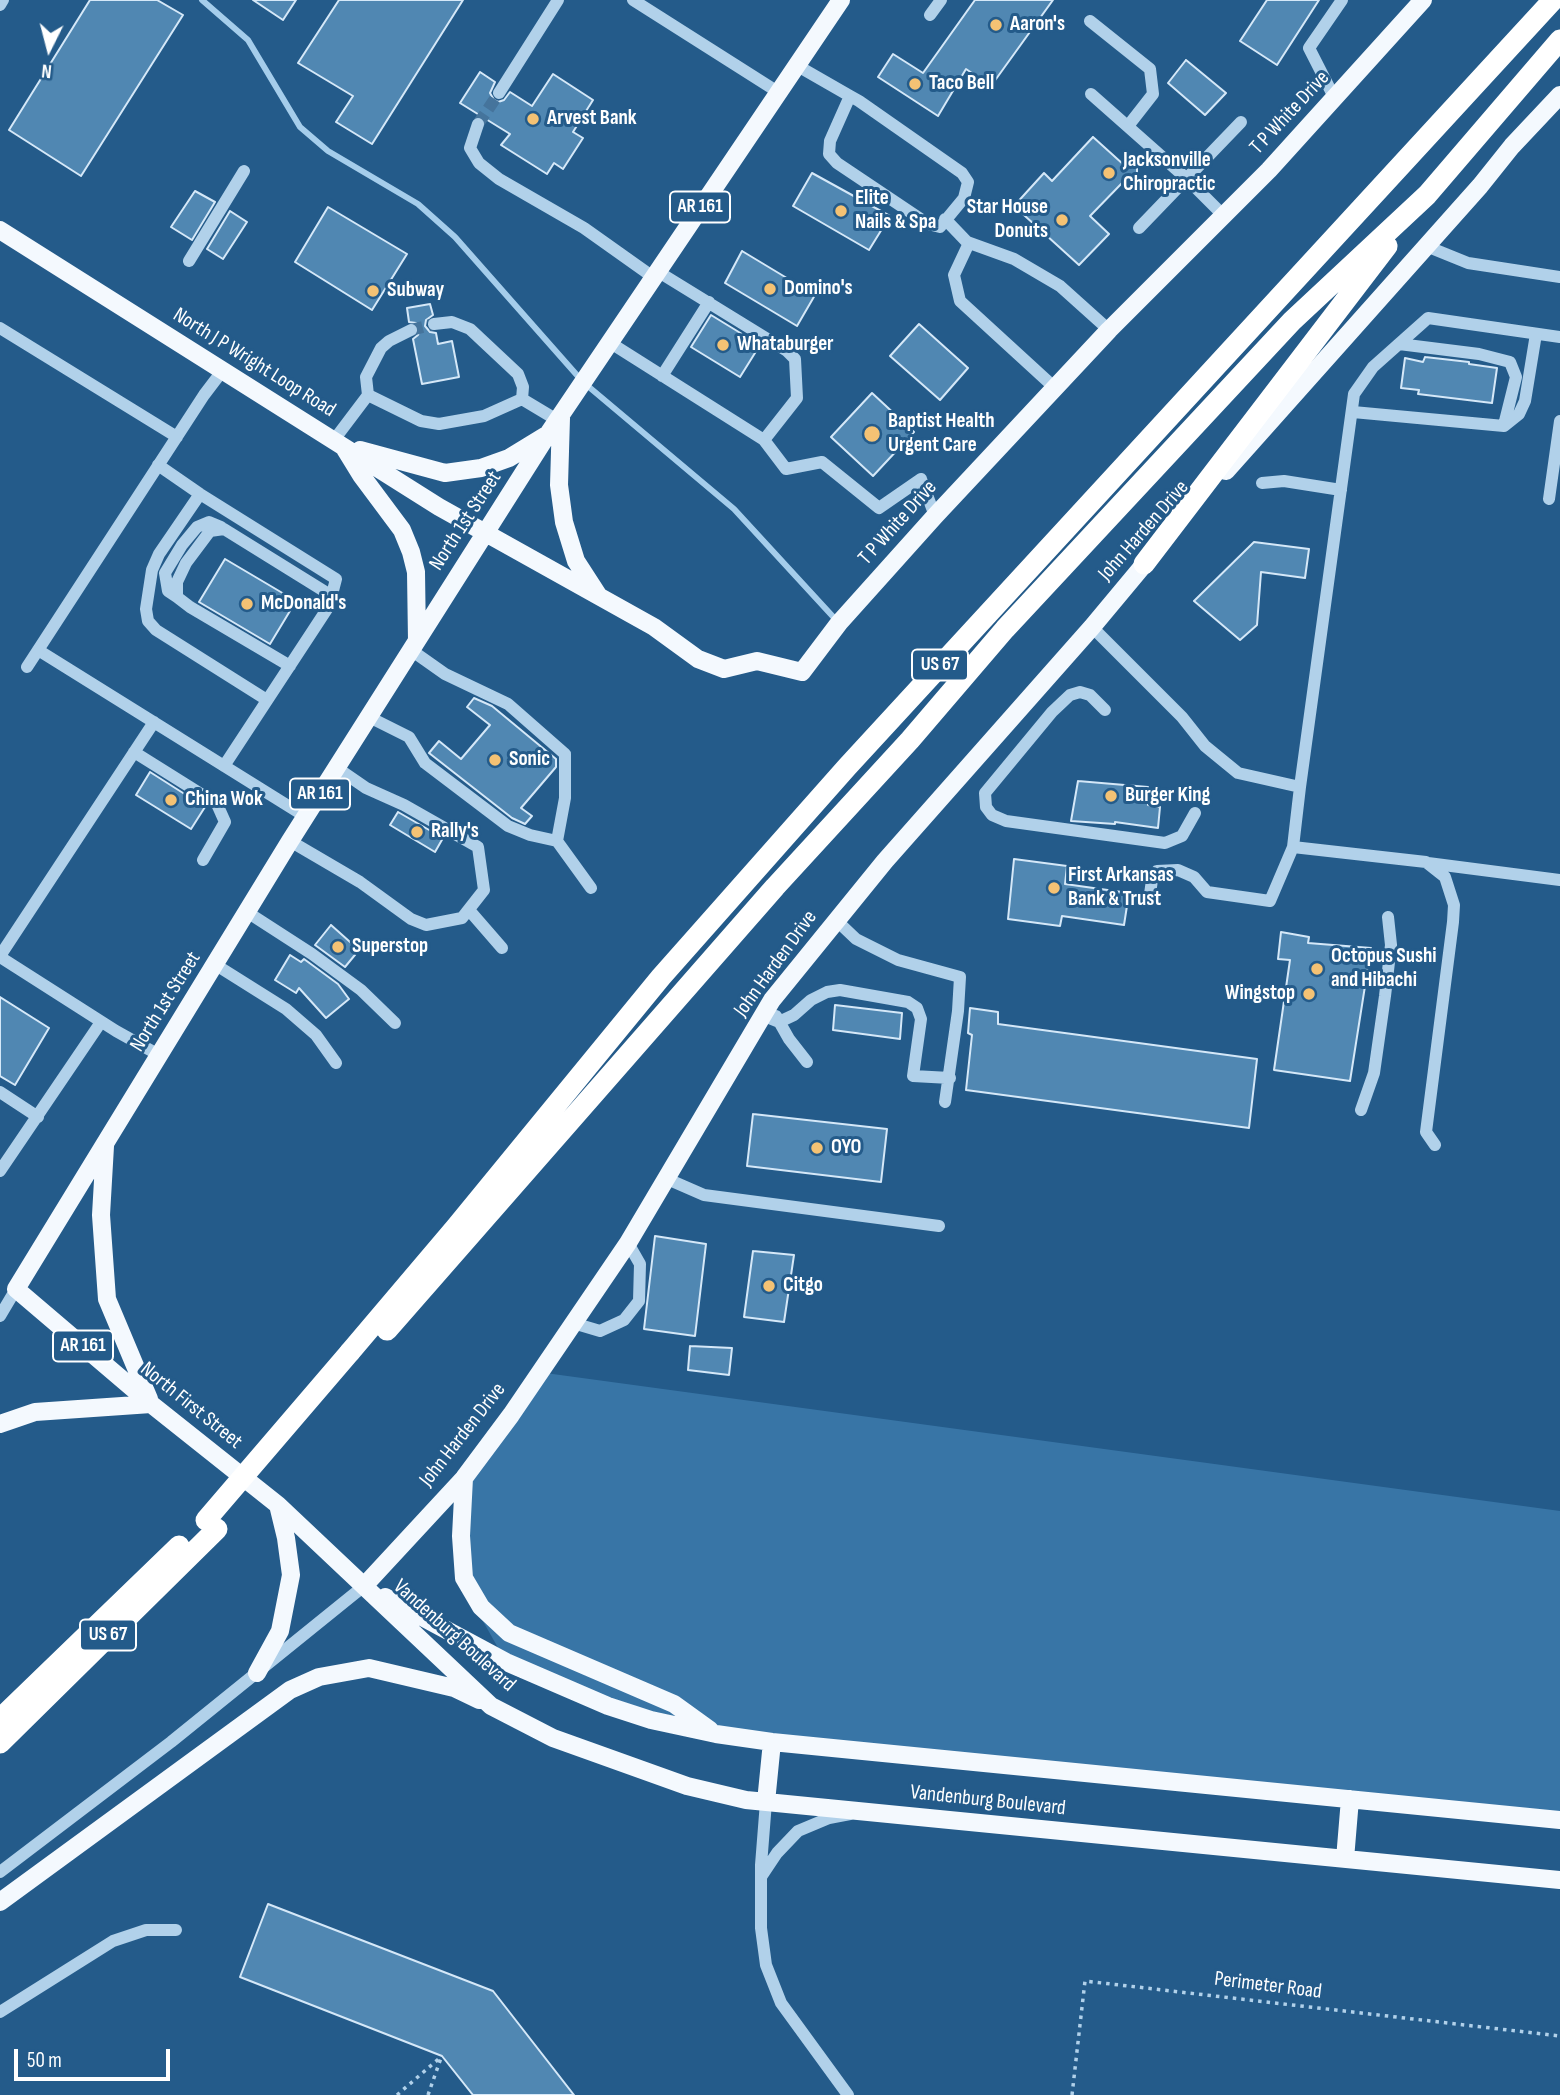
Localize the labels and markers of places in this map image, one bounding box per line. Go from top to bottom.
place label: Aaron's [1010,12,1065,38]
marker: Aaron's [988,17,1004,33]
place label: Taco Bell [929,71,994,97]
marker: Taco Bell [907,76,923,92]
place label: Arvest Bank [547,106,637,132]
marker: Arvest Bank [525,111,541,127]
place label: Jacksonville Chiropractic [1123,148,1216,198]
marker: Jacksonville Chiropractic [1101,165,1117,181]
place label: Elite Nails & Spa [855,186,936,236]
place label: Star House Donuts [967,195,1048,245]
marker: Elite Nails & Spa [833,203,849,219]
marker: Star House Donuts [1054,212,1070,228]
place label: Domino's [784,276,853,302]
place label: Subway [387,278,444,304]
marker: Domino's [762,281,778,297]
marker: Subway [365,283,381,299]
place label: Whataburger [737,332,834,358]
marker: Whataburger [715,337,731,353]
place label: Baptist Health Urgent Care [888,409,994,459]
marker: Baptist Health Urgent Care [862,424,882,444]
place label: McDonald's [261,591,346,617]
marker: McDonald's [239,596,255,612]
place label: Sonic [509,747,550,773]
marker: Sonic [487,752,503,768]
place label: Burger King [1125,783,1210,809]
place label: China Wok [185,787,263,813]
marker: Burger King [1103,788,1119,804]
marker: China Wok [163,792,179,808]
place label: Rally's [431,819,479,845]
marker: Rally's [409,824,425,840]
place label: First Arkansas Bank & Trust [1068,863,1174,913]
marker: First Arkansas Bank & Trust [1046,880,1062,896]
place label: Superstop [352,934,428,960]
marker: Superstop [330,939,346,955]
place label: Octopus Sushi and Hibachi [1331,944,1437,994]
marker: Octopus Sushi and Hibachi [1309,961,1325,977]
place label: Wingstop [1225,981,1295,1007]
marker: Wingstop [1301,986,1317,1002]
place label: OYO [831,1135,861,1161]
marker: OYO [809,1140,825,1156]
place label: Citgo [783,1273,823,1299]
marker: Citgo [761,1278,777,1294]

